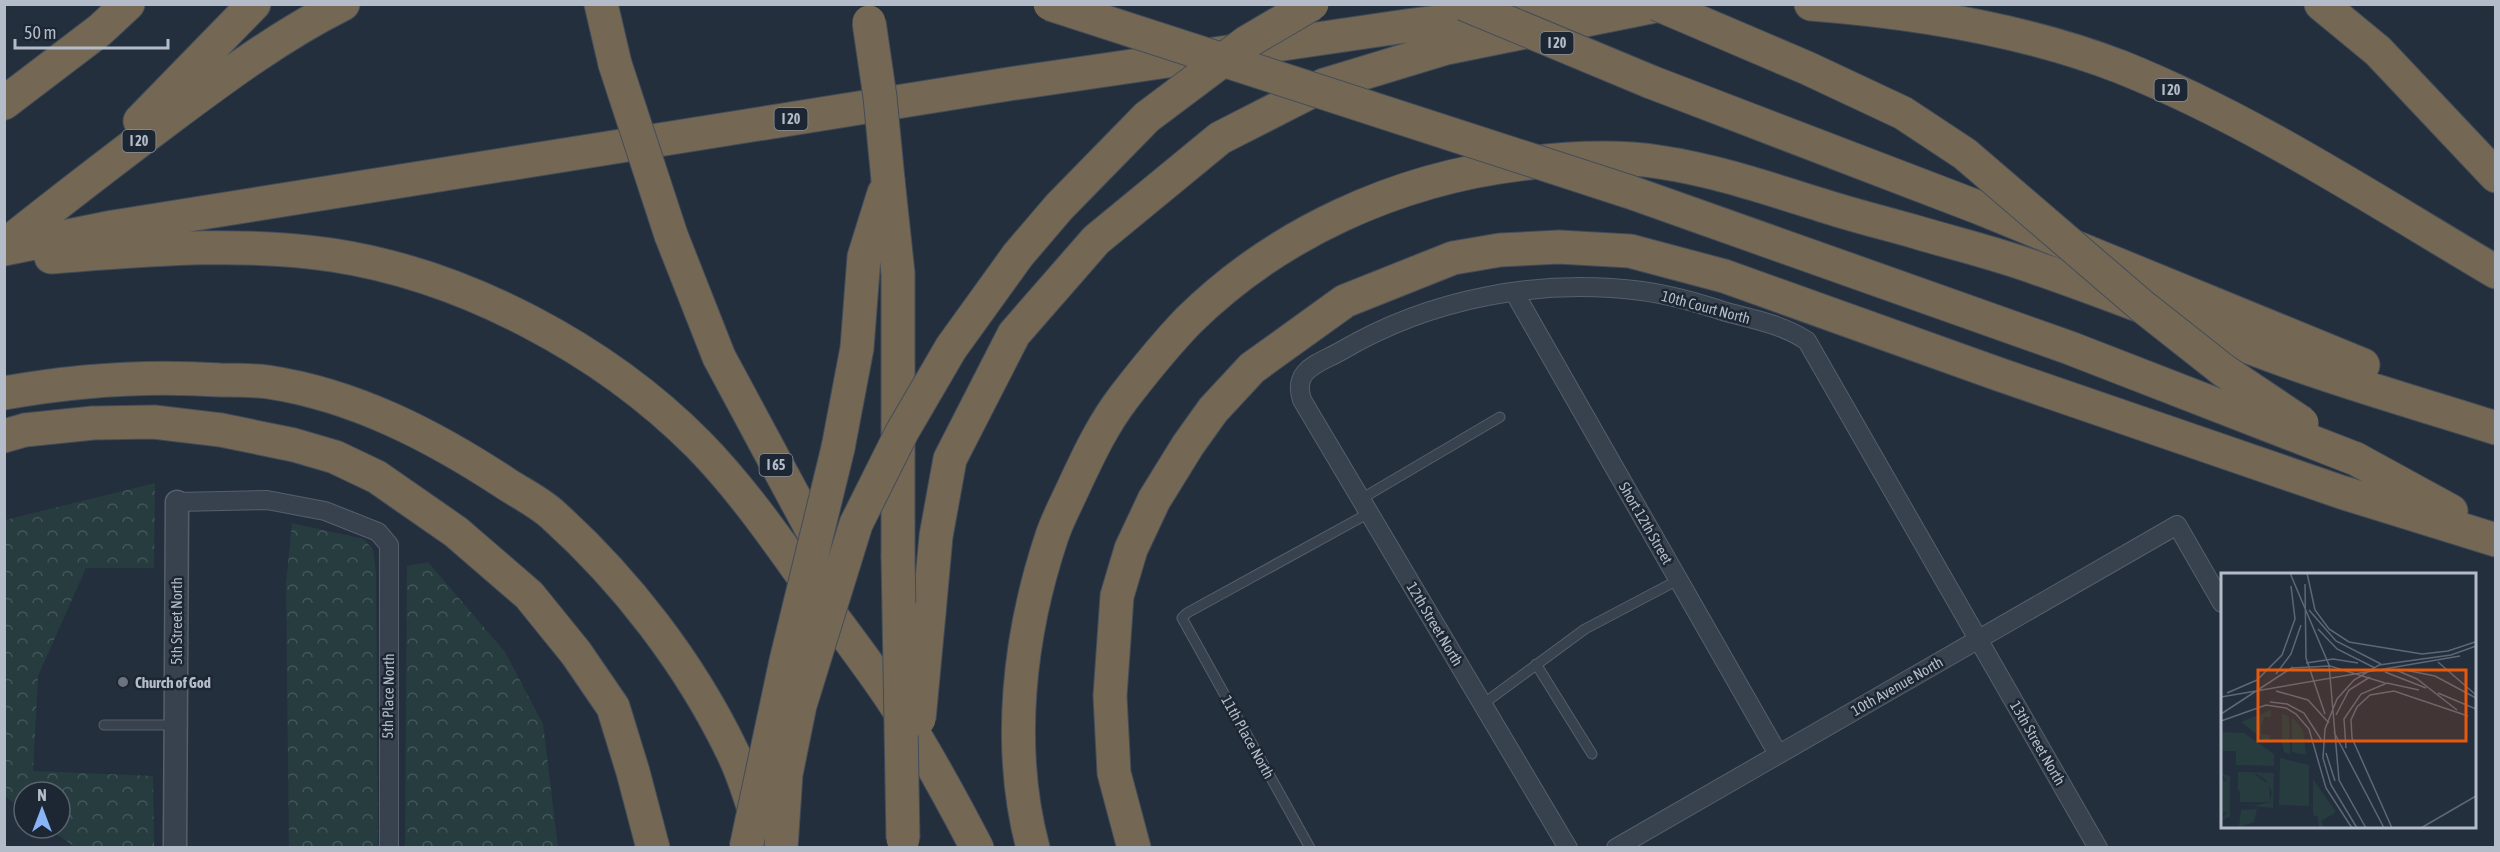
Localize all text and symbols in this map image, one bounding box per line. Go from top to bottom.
scale bar [15,12,168,50]
text: 50 m [24,22,56,43]
road number: I 20 [1540,32,1574,54]
road number: I 20 [2154,79,2188,101]
road number: I 20 [774,108,808,130]
road number: I 20 [122,130,156,152]
street label: 10th Court North [1660,287,1752,327]
road number: I 65 [760,454,792,476]
street label: Short 12th Street [1616,479,1676,567]
inset map [2221,573,2476,828]
street label: 5th Street North [168,577,185,665]
street label: 12th Street North [1403,579,1467,669]
street label: 5th Place North [379,653,397,739]
street label: 10th Avenue North [1848,653,1946,719]
place label: Church of God [135,674,211,691]
marker: Church of God [116,675,130,689]
street label: 11th Place North [1218,693,1278,781]
street label: 13th Street North [2007,698,2069,788]
north arrow [12,780,72,840]
text: N [37,786,47,804]

